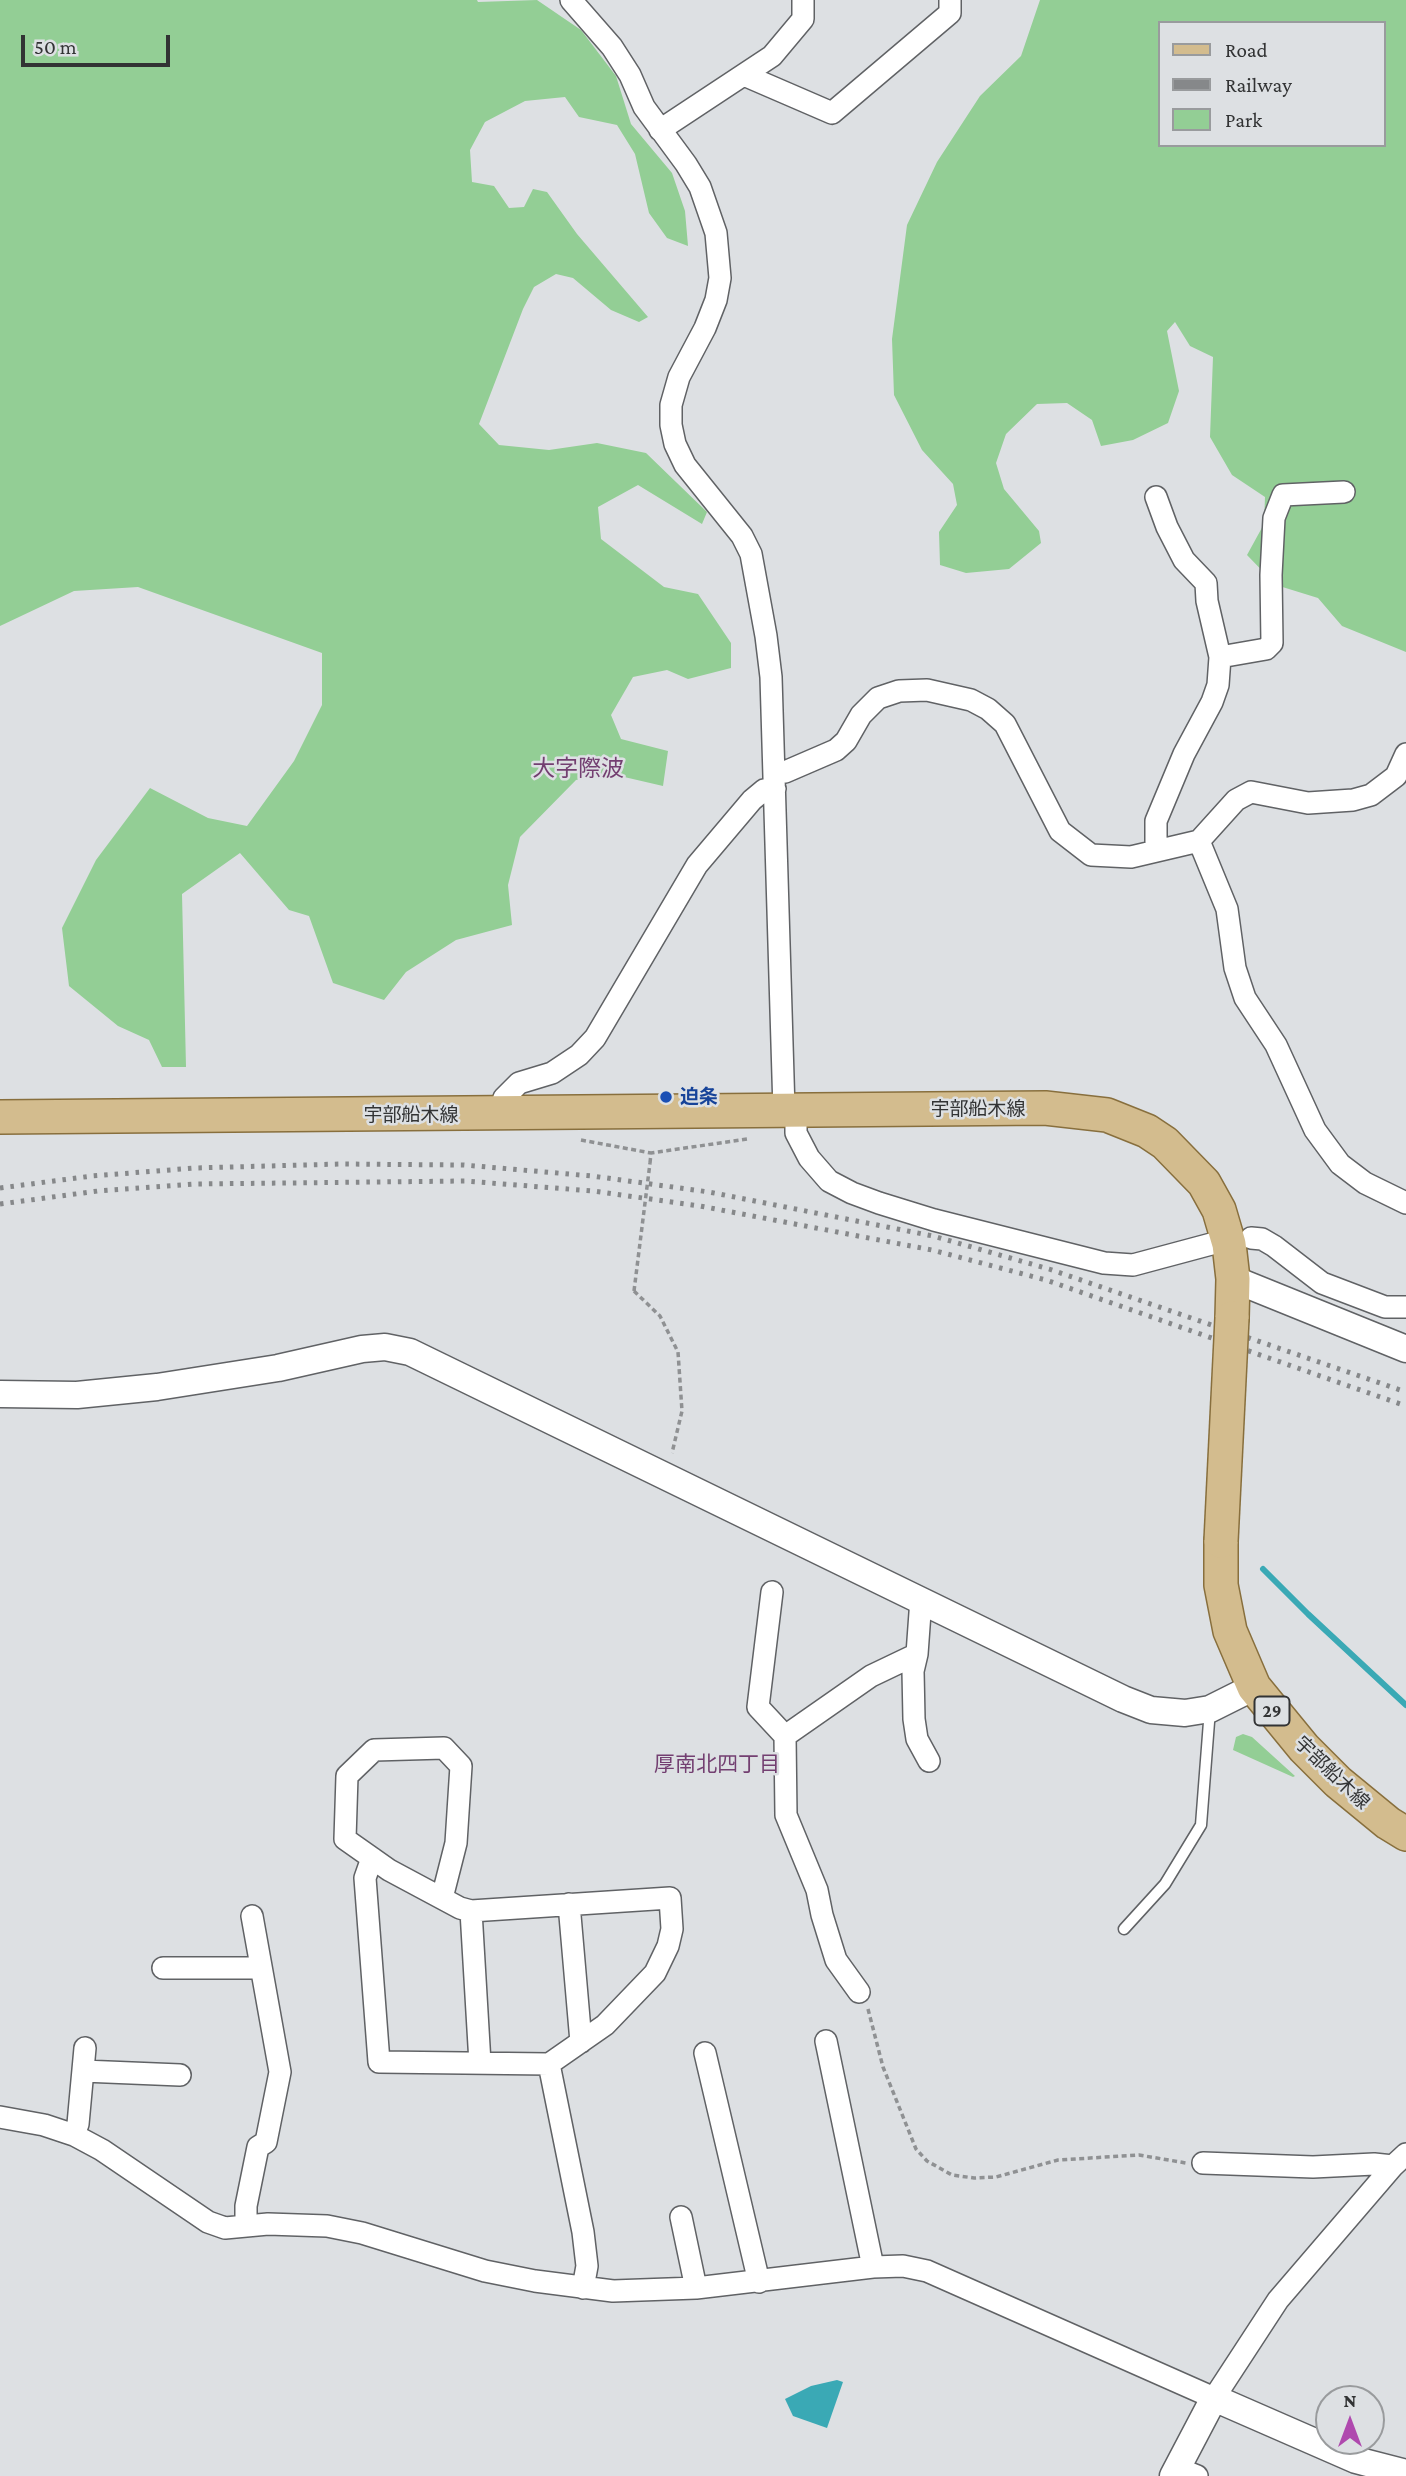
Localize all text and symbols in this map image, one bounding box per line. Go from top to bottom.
scale bar [24,21,173,65]
legend [1158,21,1385,147]
text: 50 m [34,35,77,59]
text: Road [1225,38,1268,62]
text: Railway [1225,73,1292,97]
text: Park [1225,108,1262,132]
district label: 大字際波 [532,755,624,783]
place label: 迫条 [680,1086,718,1108]
marker: 迫条 [658,1089,674,1105]
street label: 宇部船木線 [931,1098,1025,1120]
street label: 宇部船木線 [364,1104,458,1126]
road number: 29 [1254,1696,1290,1726]
street label: 宇部船木線 [1290,1732,1374,1814]
district label: 厚南北四丁目 [654,1752,780,1778]
north arrow [1315,2385,1385,2455]
text: N [1344,2390,1356,2411]

